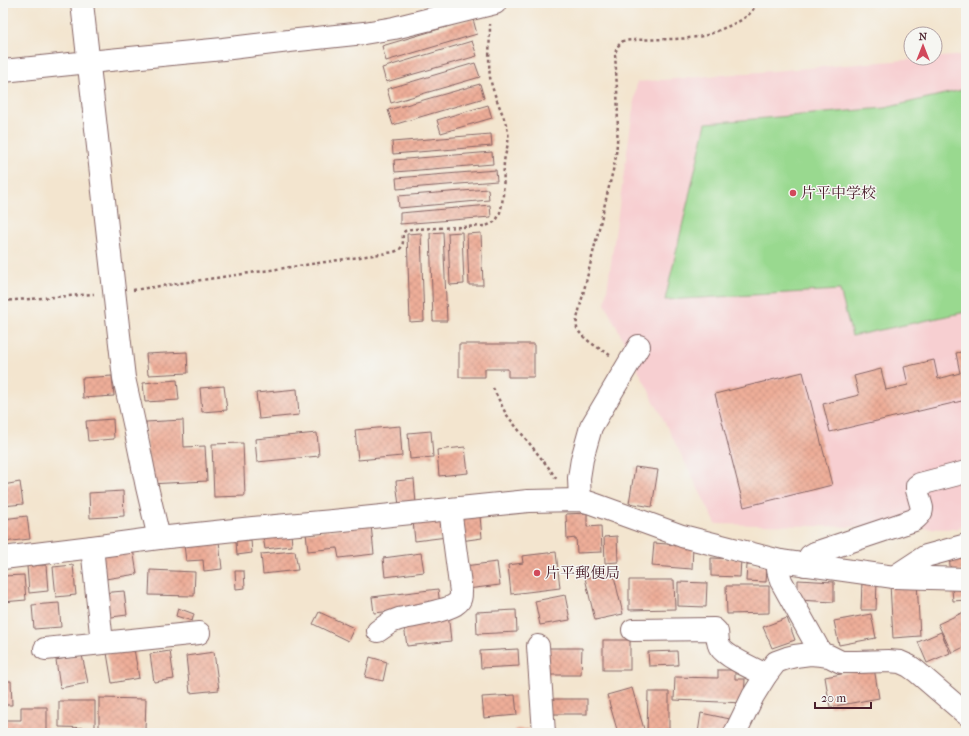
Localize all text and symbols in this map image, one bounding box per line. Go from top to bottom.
north arrow [903,26,943,66]
text: N [919,30,928,43]
place label: 片平中学校 [801,184,876,202]
marker: 片平中学校 [788,188,798,198]
place label: 片平郵便局 [545,564,620,582]
marker: 片平郵便局 [532,568,542,578]
scale bar [815,684,871,710]
text: 20 m [821,691,846,705]

